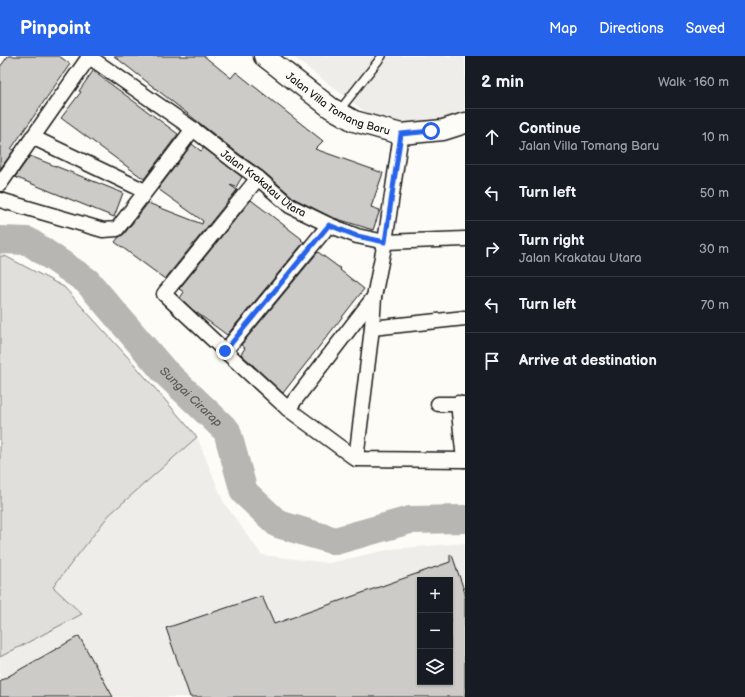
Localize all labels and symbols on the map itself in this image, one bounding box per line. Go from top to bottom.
street label: Jalan Villa Tomang Baru [283,69,392,137]
route start [422,122,440,140]
street label: Jalan Krakatau Utara [218,147,308,219]
route end [216,342,234,360]
water label: Sungai Cirarap [157,363,225,430]

